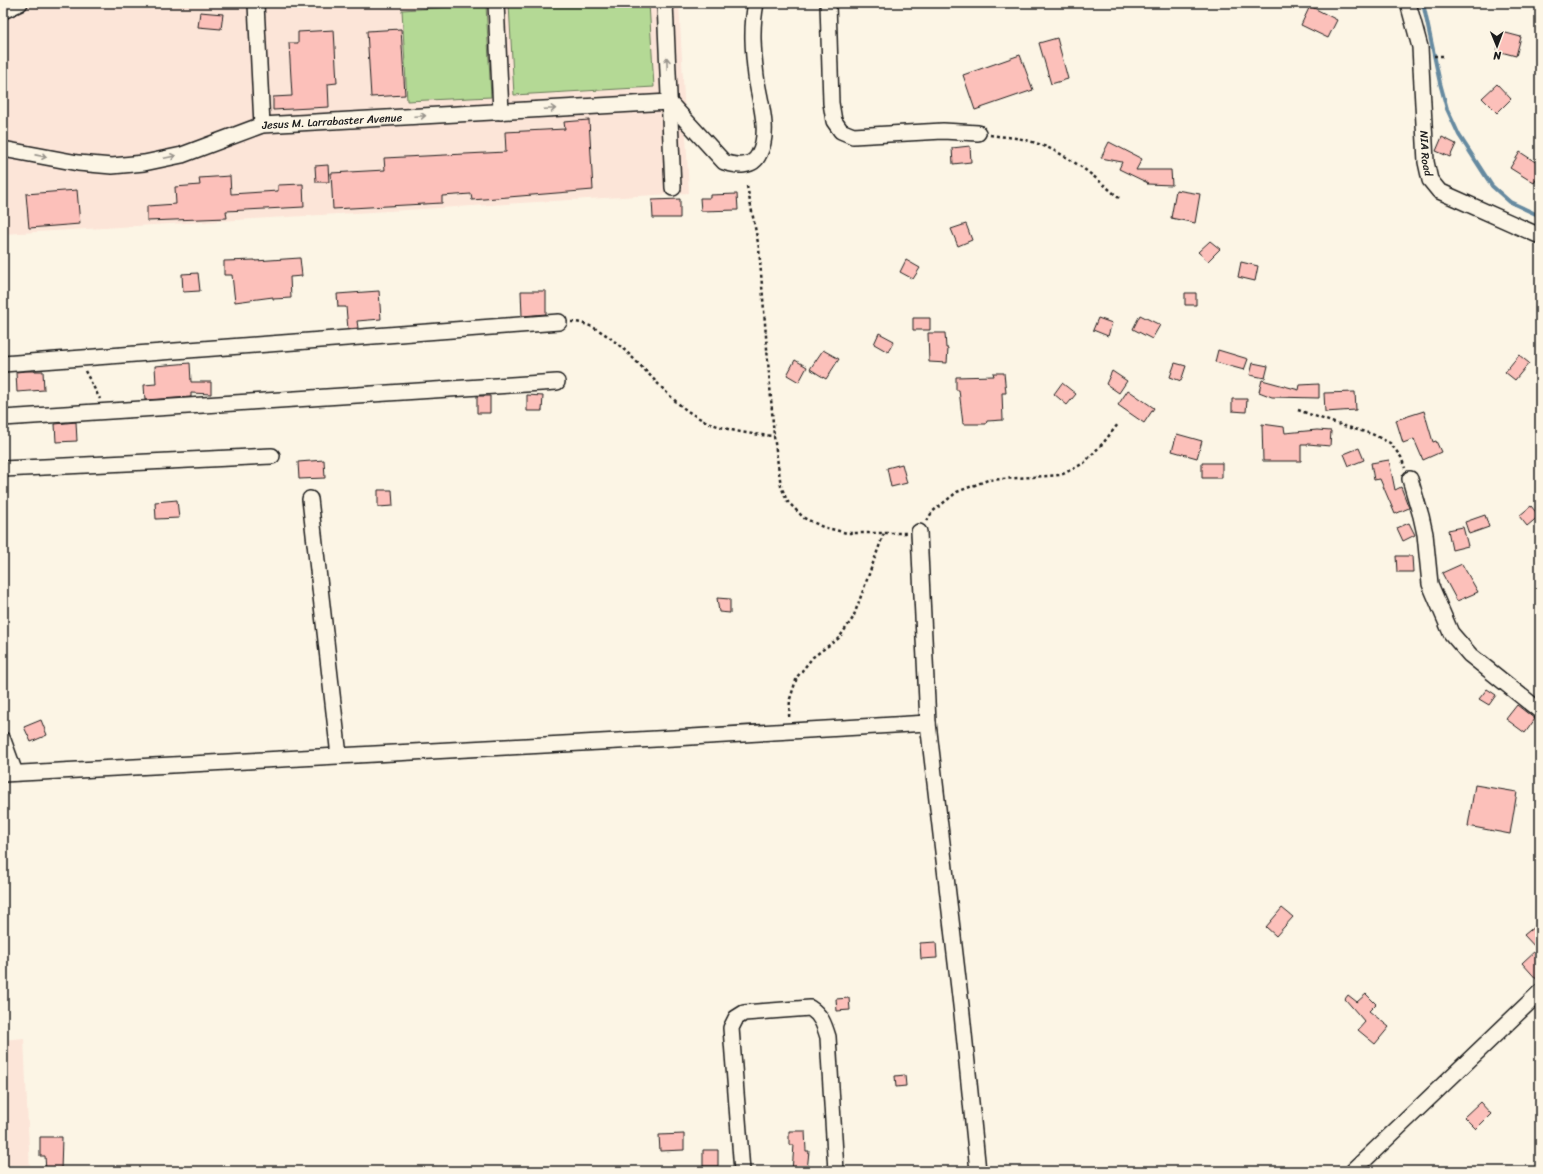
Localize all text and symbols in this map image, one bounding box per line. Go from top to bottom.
north arrow [1477,26,1517,66]
text: N [1493,46,1502,65]
one-way arrow [663,57,671,70]
one-way arrow [543,105,556,112]
street label: Jesus M. Larrabaster Avenue [260,108,403,135]
one-way arrow [413,113,426,120]
street label: NIA Road [1415,130,1439,179]
one-way arrow [34,153,47,161]
one-way arrow [163,153,176,161]

